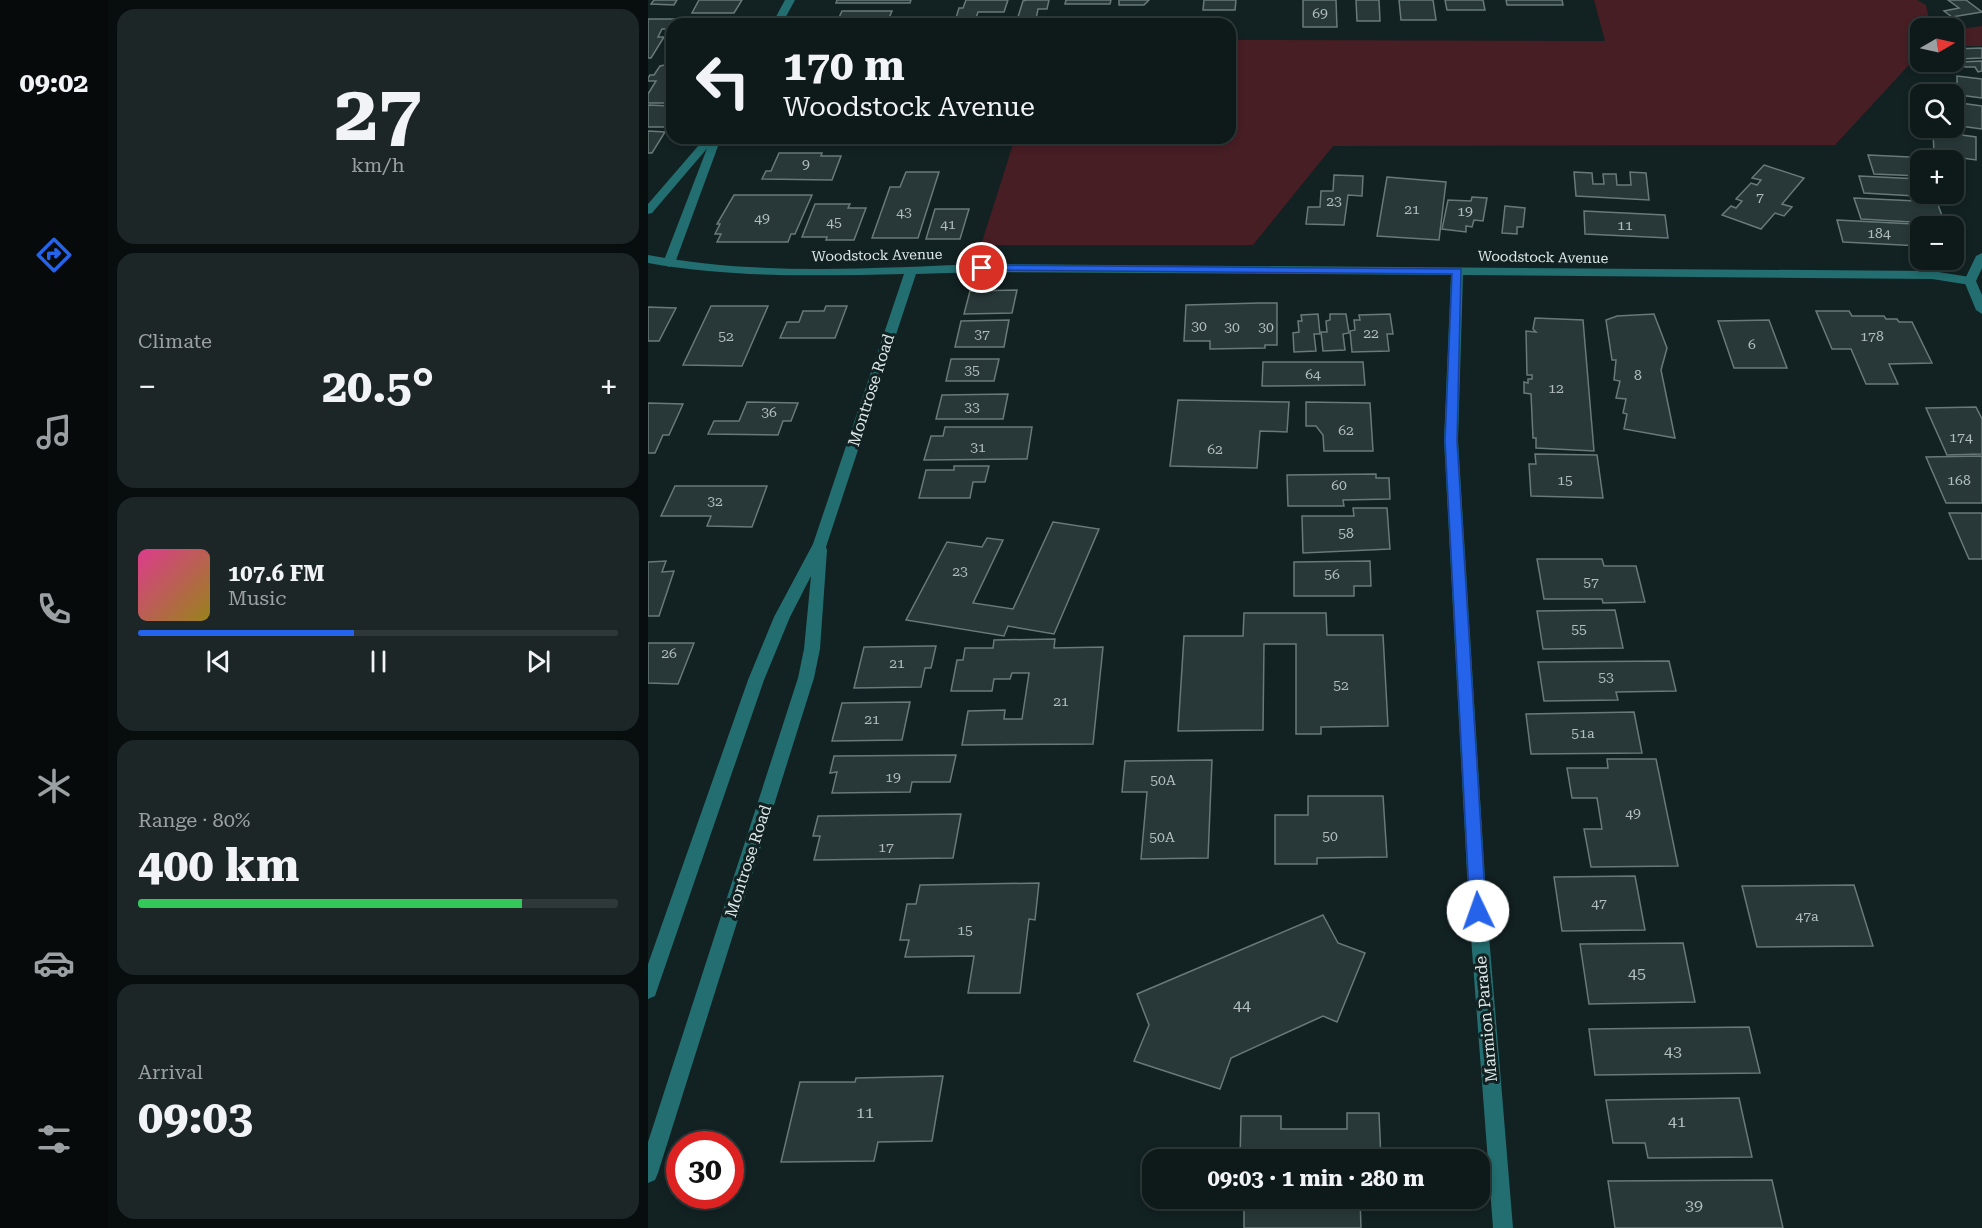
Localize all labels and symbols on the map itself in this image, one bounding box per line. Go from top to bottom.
house number: 69 [1312,5,1328,21]
north arrow [1910,18,1964,72]
house number: 9 [802,156,810,172]
house number: 7 [1756,189,1764,205]
house number: 23 [1326,193,1342,209]
house number: 21 [1404,201,1420,217]
house number: 19 [1457,203,1473,219]
house number: 43 [896,204,912,220]
house number: 49 [754,210,770,226]
house number: 45 [826,214,842,230]
house number: 41 [940,216,956,232]
house number: 11 [1617,217,1633,233]
house number: 184 [1867,225,1891,241]
pin [956,242,1007,293]
street label: Woodstock Avenue [812,246,943,264]
street label: Woodstock Avenue [1478,248,1609,266]
house number: 30 [1191,318,1207,334]
house number: 30 [1224,319,1240,335]
house number: 30 [1258,319,1274,335]
house number: 22 [1363,325,1379,341]
house number: 37 [974,326,990,342]
house number: 52 [718,328,734,344]
house number: 178 [1860,328,1884,344]
street label: Montrose Road [844,331,898,449]
house number: 6 [1748,336,1756,352]
house number: 35 [964,362,980,378]
house number: 64 [1305,366,1321,382]
house number: 8 [1634,367,1642,383]
house number: 12 [1548,380,1564,396]
house number: 33 [964,399,980,415]
house number: 36 [761,404,777,420]
house number: 62 [1338,422,1354,438]
house number: 174 [1949,429,1973,445]
house number: 31 [970,439,986,455]
house number: 62 [1207,441,1223,457]
house number: 15 [1557,472,1573,488]
house number: 168 [1947,472,1971,488]
house number: 60 [1331,477,1347,493]
house number: 32 [707,493,723,509]
house number: 58 [1338,525,1354,541]
house number: 23 [952,563,968,579]
house number: 56 [1324,566,1340,582]
house number: 57 [1583,574,1599,590]
house number: 55 [1571,621,1587,637]
house number: 26 [661,645,677,661]
house number: 21 [889,655,905,671]
house number: 53 [1598,669,1614,685]
house number: 52 [1333,677,1349,693]
house number: 21 [1053,693,1069,709]
house number: 21 [864,711,880,727]
house number: 51a [1571,725,1595,741]
house number: 19 [885,769,901,785]
house number: 50A [1150,772,1176,788]
street label: Montrose Road [721,802,775,920]
house number: 49 [1625,805,1641,821]
house number: 50 [1322,828,1338,844]
house number: 50A [1149,829,1175,845]
house number: 17 [878,839,894,855]
position arrow [1446,879,1510,943]
house number: 47 [1591,895,1607,911]
house number: 47a [1795,908,1819,924]
house number: 15 [957,922,973,938]
street label: Marmion Parade [1471,955,1501,1083]
house number: 45 [1628,964,1646,983]
house number: 44 [1233,996,1251,1015]
house number: 43 [1664,1042,1682,1061]
house number: 11 [856,1103,874,1122]
house number: 41 [1668,1112,1686,1131]
speed limit sign: 30 [666,1131,744,1209]
house number: 39 [1685,1196,1703,1215]

